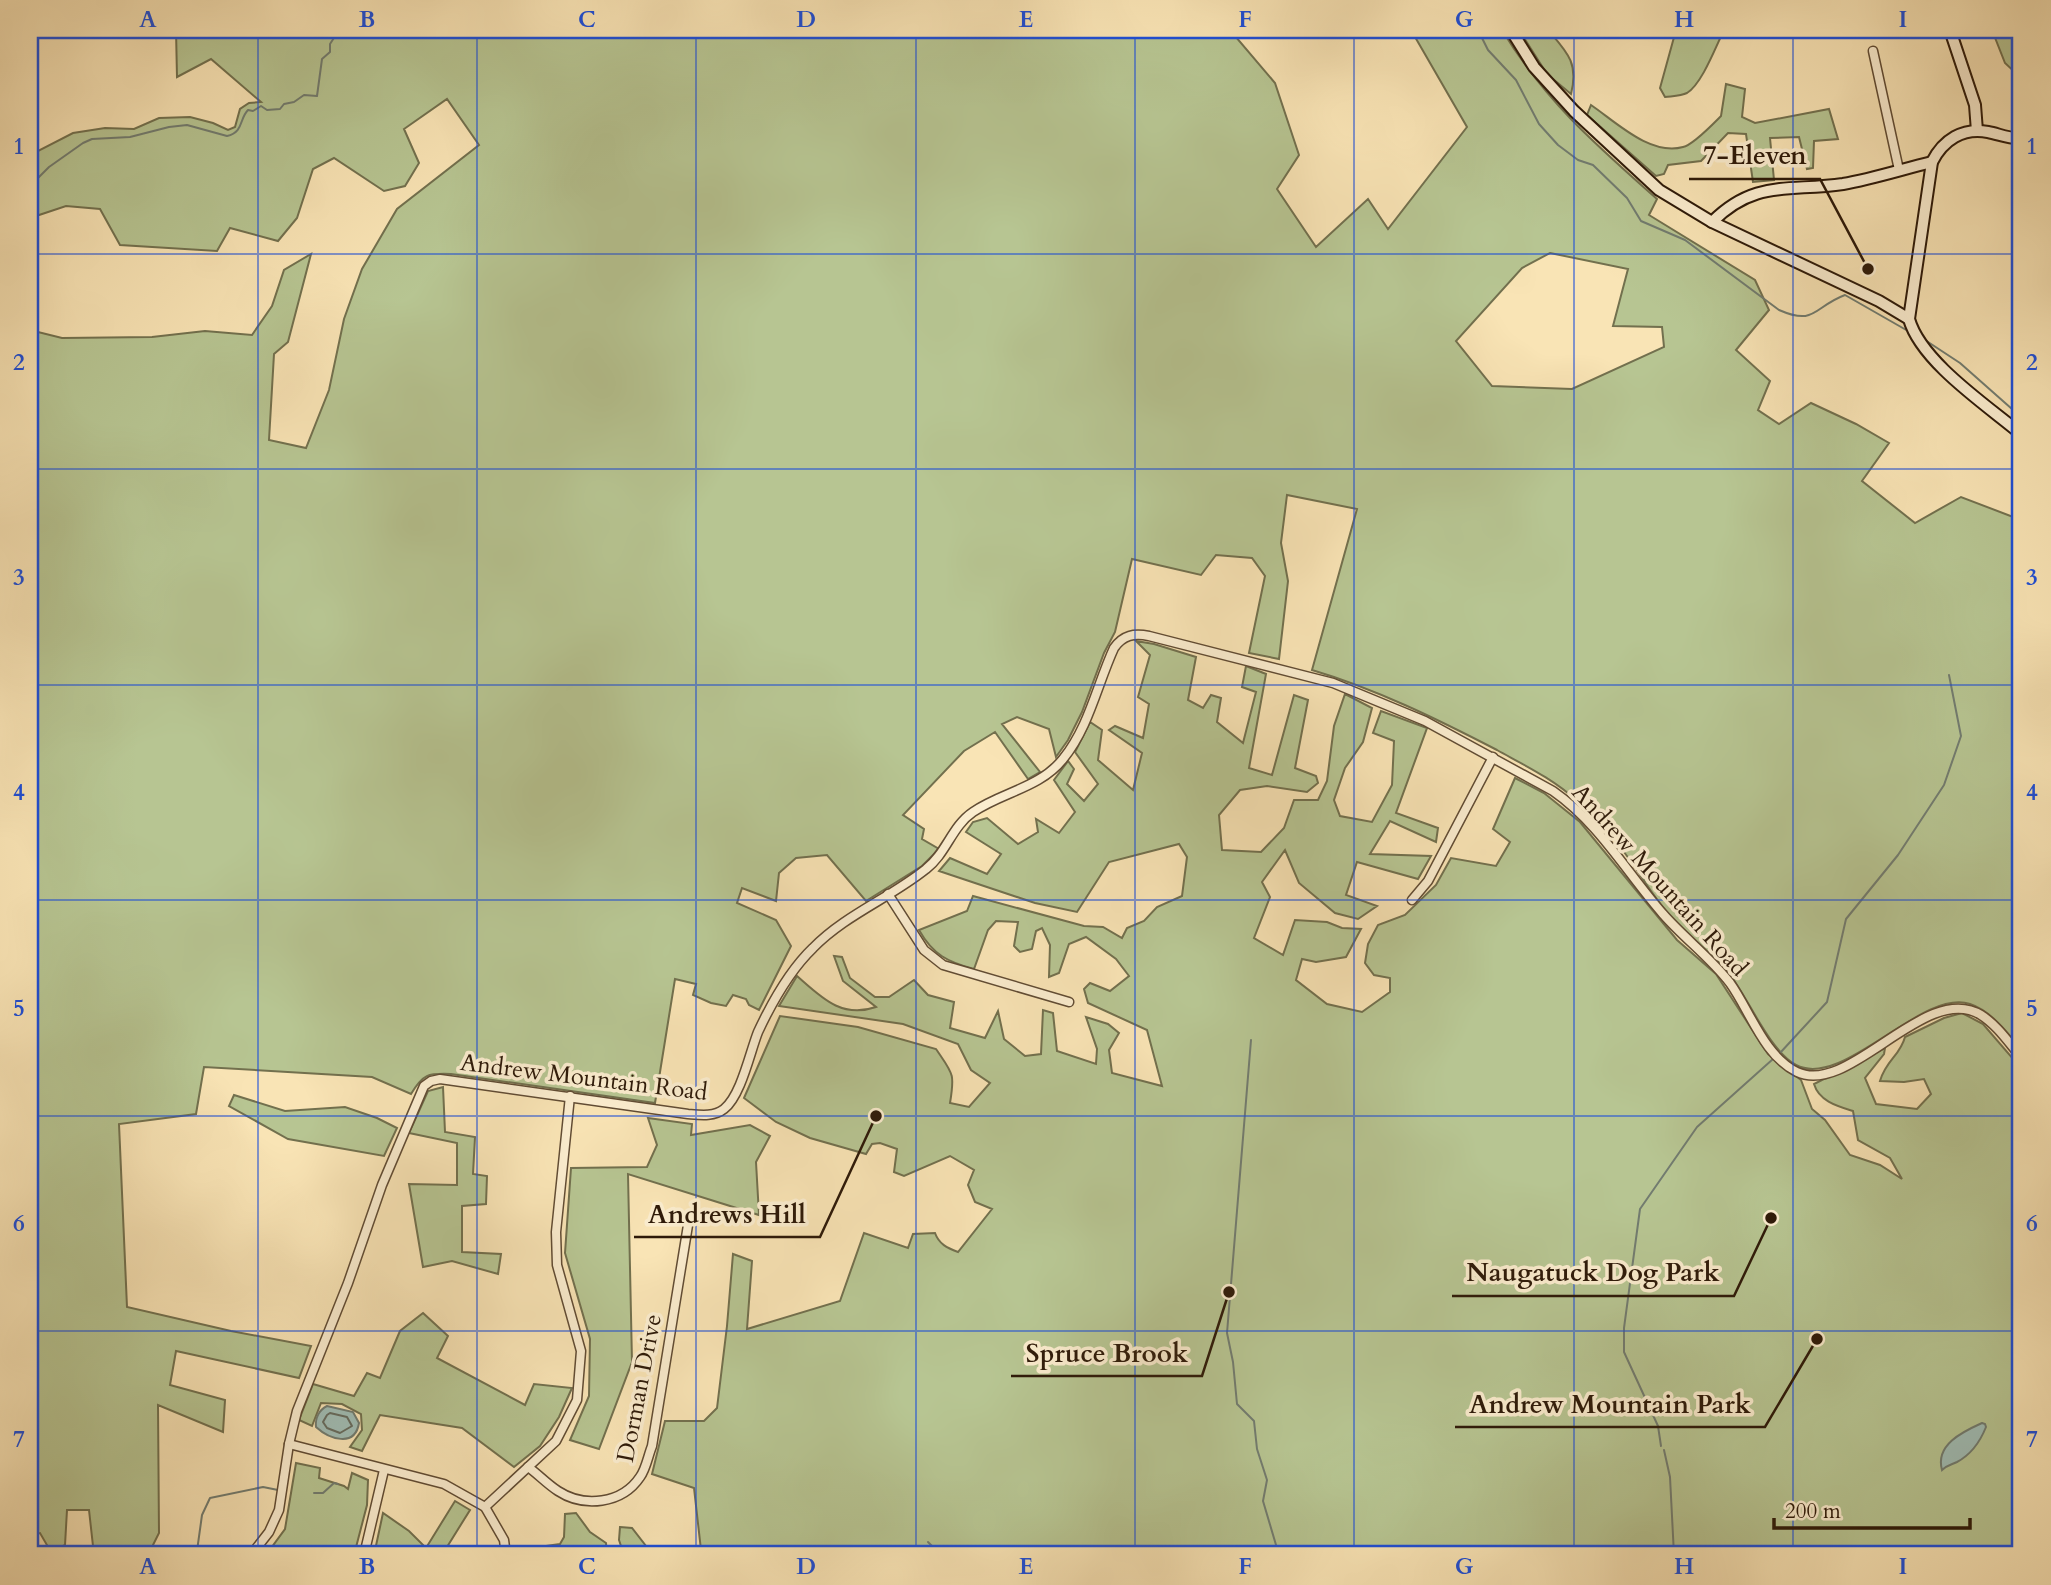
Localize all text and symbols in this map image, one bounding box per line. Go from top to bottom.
text: A [139,4,157,35]
text: B [359,4,375,35]
text: C [578,4,596,35]
text: D [796,4,816,35]
text: E [1019,4,1033,35]
text: F [1238,4,1252,35]
text: G [1455,4,1474,35]
text: H [1674,4,1694,35]
text: I [1899,4,1907,35]
text: 1 [13,131,25,162]
text: 1 [2026,131,2038,162]
callout: 7-Eleven [1689,132,1820,179]
text: 7-Eleven [1703,138,1807,173]
text: 2 [13,347,25,378]
text: 2 [2026,347,2038,378]
text: 3 [13,562,25,593]
text: 3 [2026,562,2038,593]
text: 4 [13,777,25,808]
street label: Andrew Mountain Road [1564,777,1755,984]
text: 4 [2026,777,2038,808]
text: 5 [13,993,25,1024]
text: 5 [2026,993,2038,1024]
street label: Andrew Mountain Road [458,1046,710,1109]
callout: Andrews Hill [634,1190,820,1237]
text: Andrews Hill [648,1197,806,1232]
text: 6 [13,1208,25,1239]
text: 6 [2026,1208,2038,1239]
callout: Naugatuck Dog Park [1452,1249,1734,1296]
text: Naugatuck Dog Park [1466,1255,1721,1290]
street label: Dorman Drive [609,1311,670,1465]
callout: Spruce Brook [1011,1329,1202,1376]
text: Spruce Brook [1026,1336,1189,1371]
callout: Andrew Mountain Park [1455,1380,1765,1427]
text: Andrew Mountain Park [1469,1387,1752,1422]
text: 7 [13,1424,25,1455]
text: 7 [2026,1424,2038,1455]
scale bar [1774,1487,1970,1531]
text: 200 m [1785,1497,1841,1526]
text: A [139,1551,157,1582]
text: B [359,1551,375,1582]
text: C [578,1551,596,1582]
text: D [796,1551,816,1582]
text: E [1019,1551,1033,1582]
text: F [1238,1551,1252,1582]
text: G [1455,1551,1474,1582]
text: H [1674,1551,1694,1582]
text: I [1899,1551,1907,1582]

